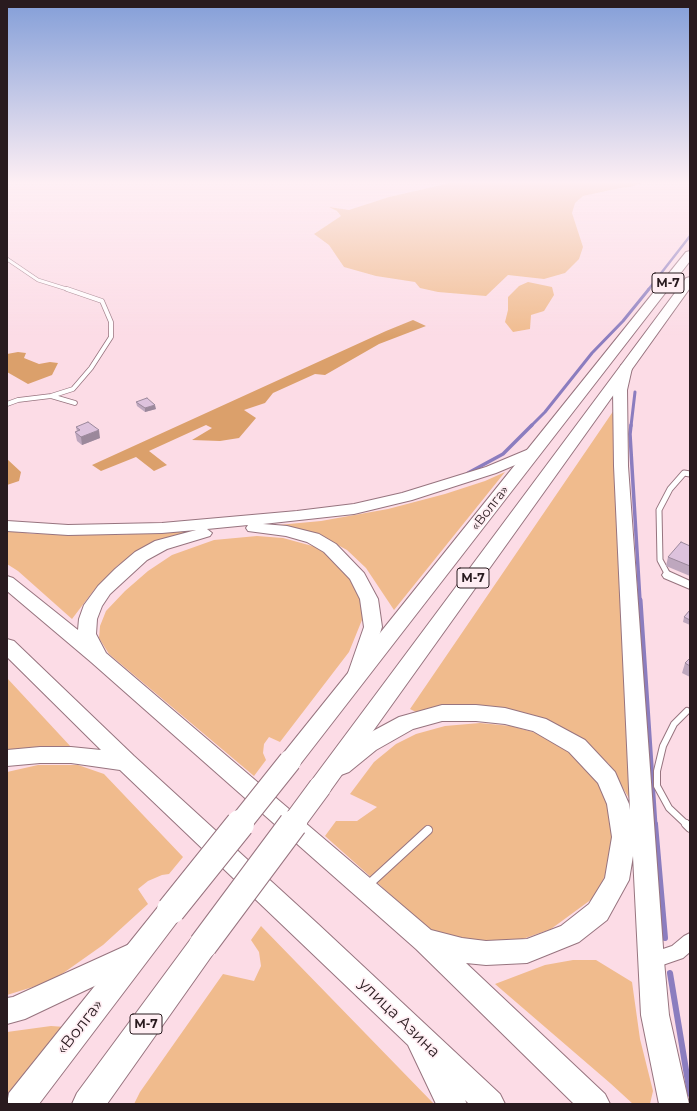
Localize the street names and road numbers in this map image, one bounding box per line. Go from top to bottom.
road number: М-7 [652,273,684,293]
street label: «Волга» [468,483,512,533]
road number: М-7 [457,568,489,588]
street label: улица Азина [354,974,444,1062]
street label: «Волга» [53,996,107,1058]
road number: М-7 [130,1014,162,1034]

